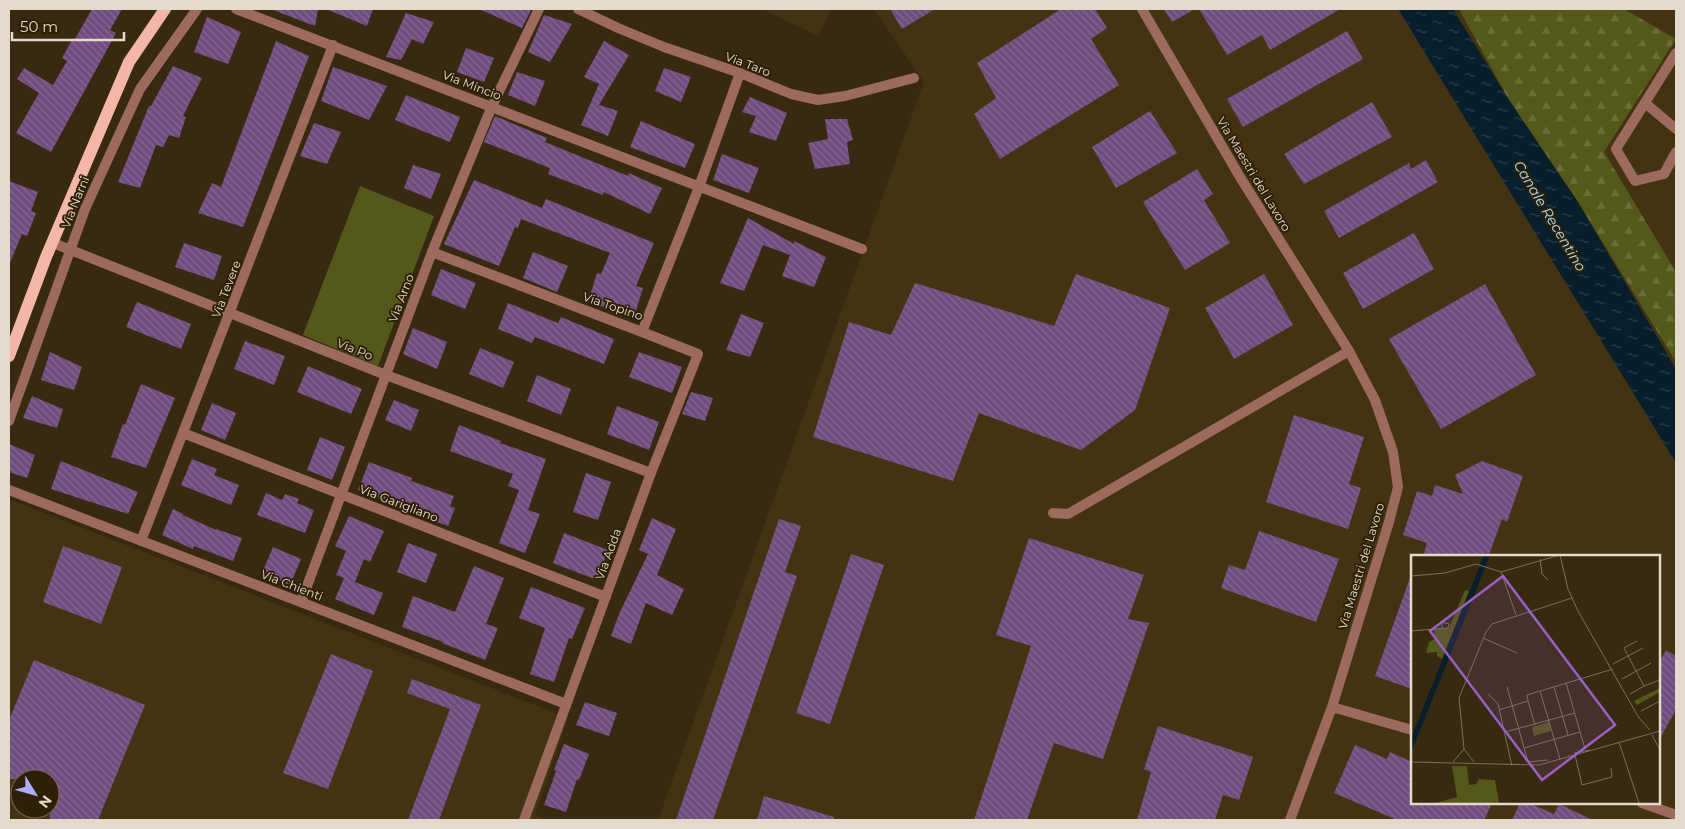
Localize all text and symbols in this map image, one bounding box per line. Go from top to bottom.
scale bar [12,10,125,42]
text: 50 m [20,17,58,36]
street label: Via Taro [723,49,773,79]
street label: Via Mincio [440,67,504,103]
street label: Via Maestri del Lavoro [1214,114,1294,234]
water label: Canale Recentino [1510,157,1590,275]
street label: Via Narni [58,174,92,230]
street label: Via Tevere [208,258,244,320]
street label: Via Arno [385,272,417,324]
street label: Via Topino [581,289,645,323]
street label: Via Po [335,335,375,363]
street label: Via Garigliano [357,481,441,525]
street label: Via Maestri del Lavoro [1335,501,1387,631]
street label: Via Adda [592,526,624,582]
inset map [1411,555,1660,804]
street label: Via Chienti [259,566,325,604]
north arrow [10,769,60,819]
text: N [35,792,56,812]

